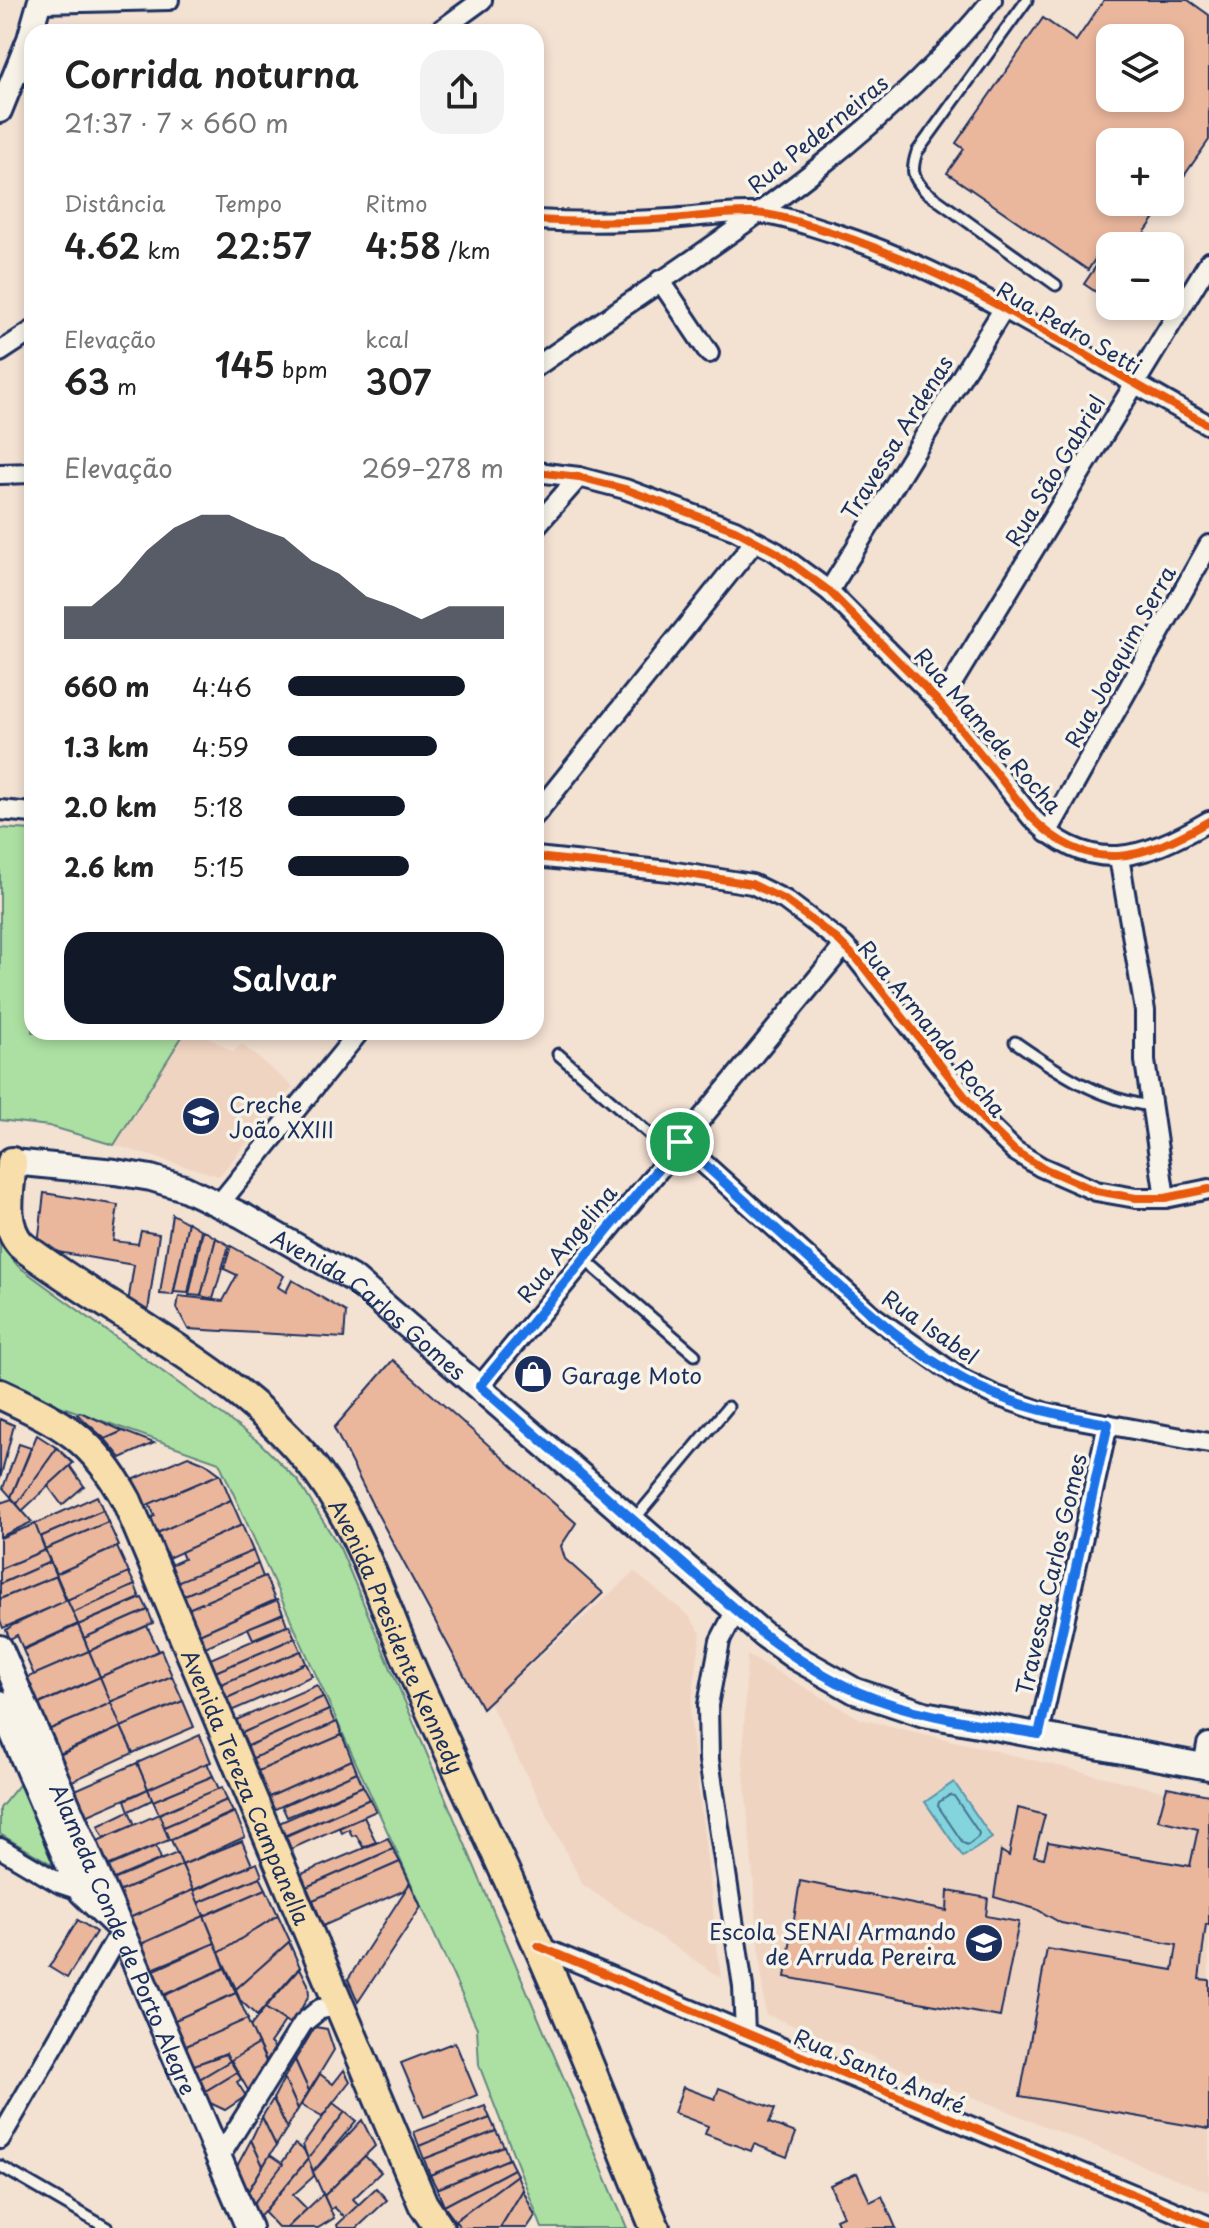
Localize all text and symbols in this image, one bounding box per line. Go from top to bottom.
map controls [1096,24,1184,320]
button: layers [1096,24,1184,112]
text: Corrida noturna [64,46,359,100]
button: share [420,50,504,134]
street label: Rua Pederneiras [740,66,894,200]
text: 21:37 · 7 × 660 m [64,103,289,142]
button: + [1096,128,1184,216]
text: Distância [64,186,166,219]
text: Tempo [215,186,282,219]
text: Ritmo [365,186,427,219]
text: 4.62 [64,219,140,271]
text: 22:57 [215,219,311,271]
text: 4:58 [365,219,441,271]
button: − [1096,232,1184,320]
text: km [140,233,180,266]
text: /km [441,233,490,266]
street label: Rua Pedro Setti [991,272,1149,382]
text: Elevação [64,322,156,355]
text: kcal [365,322,409,355]
text: 145 [215,338,275,390]
street label: Travessa Ardenas [832,348,960,526]
text: bpm [275,352,328,385]
text: 63 [64,355,110,407]
text: 307 [365,355,431,407]
text: m [110,369,137,402]
street label: Rua São Gabriel [996,388,1112,552]
text: Elevação [64,448,173,487]
text: 269–278 m [361,448,504,487]
street label: Rua Joaquim Serra [1055,559,1183,753]
street label: Rua Mamede Rocha [908,640,1071,820]
text: 660 m [64,667,149,706]
text: 4:46 [192,667,252,706]
text: 1.3 km [64,727,149,766]
text: 4:59 [192,727,249,766]
text: 2.0 km [64,787,157,826]
text: 5:18 [192,787,244,826]
text: 2.6 km [64,847,154,886]
text: 5:15 [192,847,245,886]
button: Salvar [64,932,504,1024]
street label: Rua Armando Rocha [851,932,1015,1124]
place label: Creche João XXIII [229,1087,334,1145]
school or university icon: Creche João XXIII [180,1095,222,1137]
pin [646,1108,714,1176]
icon: arrive [658,1120,702,1164]
street label: Rua Angelina [508,1177,624,1309]
street label: Avenida Carlos Gomes [266,1219,474,1387]
street label: Rua Isabel [876,1281,986,1371]
shop icon: Garage Moto [512,1353,554,1395]
place label: Garage Moto [561,1358,702,1391]
street label: Travessa Carlos Gomes [1006,1450,1094,1698]
street label: Avenida Presidente Kennedy [322,1492,474,1778]
street label: Avenida Tereza Campanella [175,1644,320,1930]
street label: Alameda Conde de Porto Alegre [43,1777,206,2100]
place label: Escola SENAI Armando de Arruda Pereira [709,1914,956,1972]
school or university icon: Escola SENAI Armando de Arruda Pereira [963,1922,1005,1964]
street label: Rua Santo André [789,2019,971,2121]

